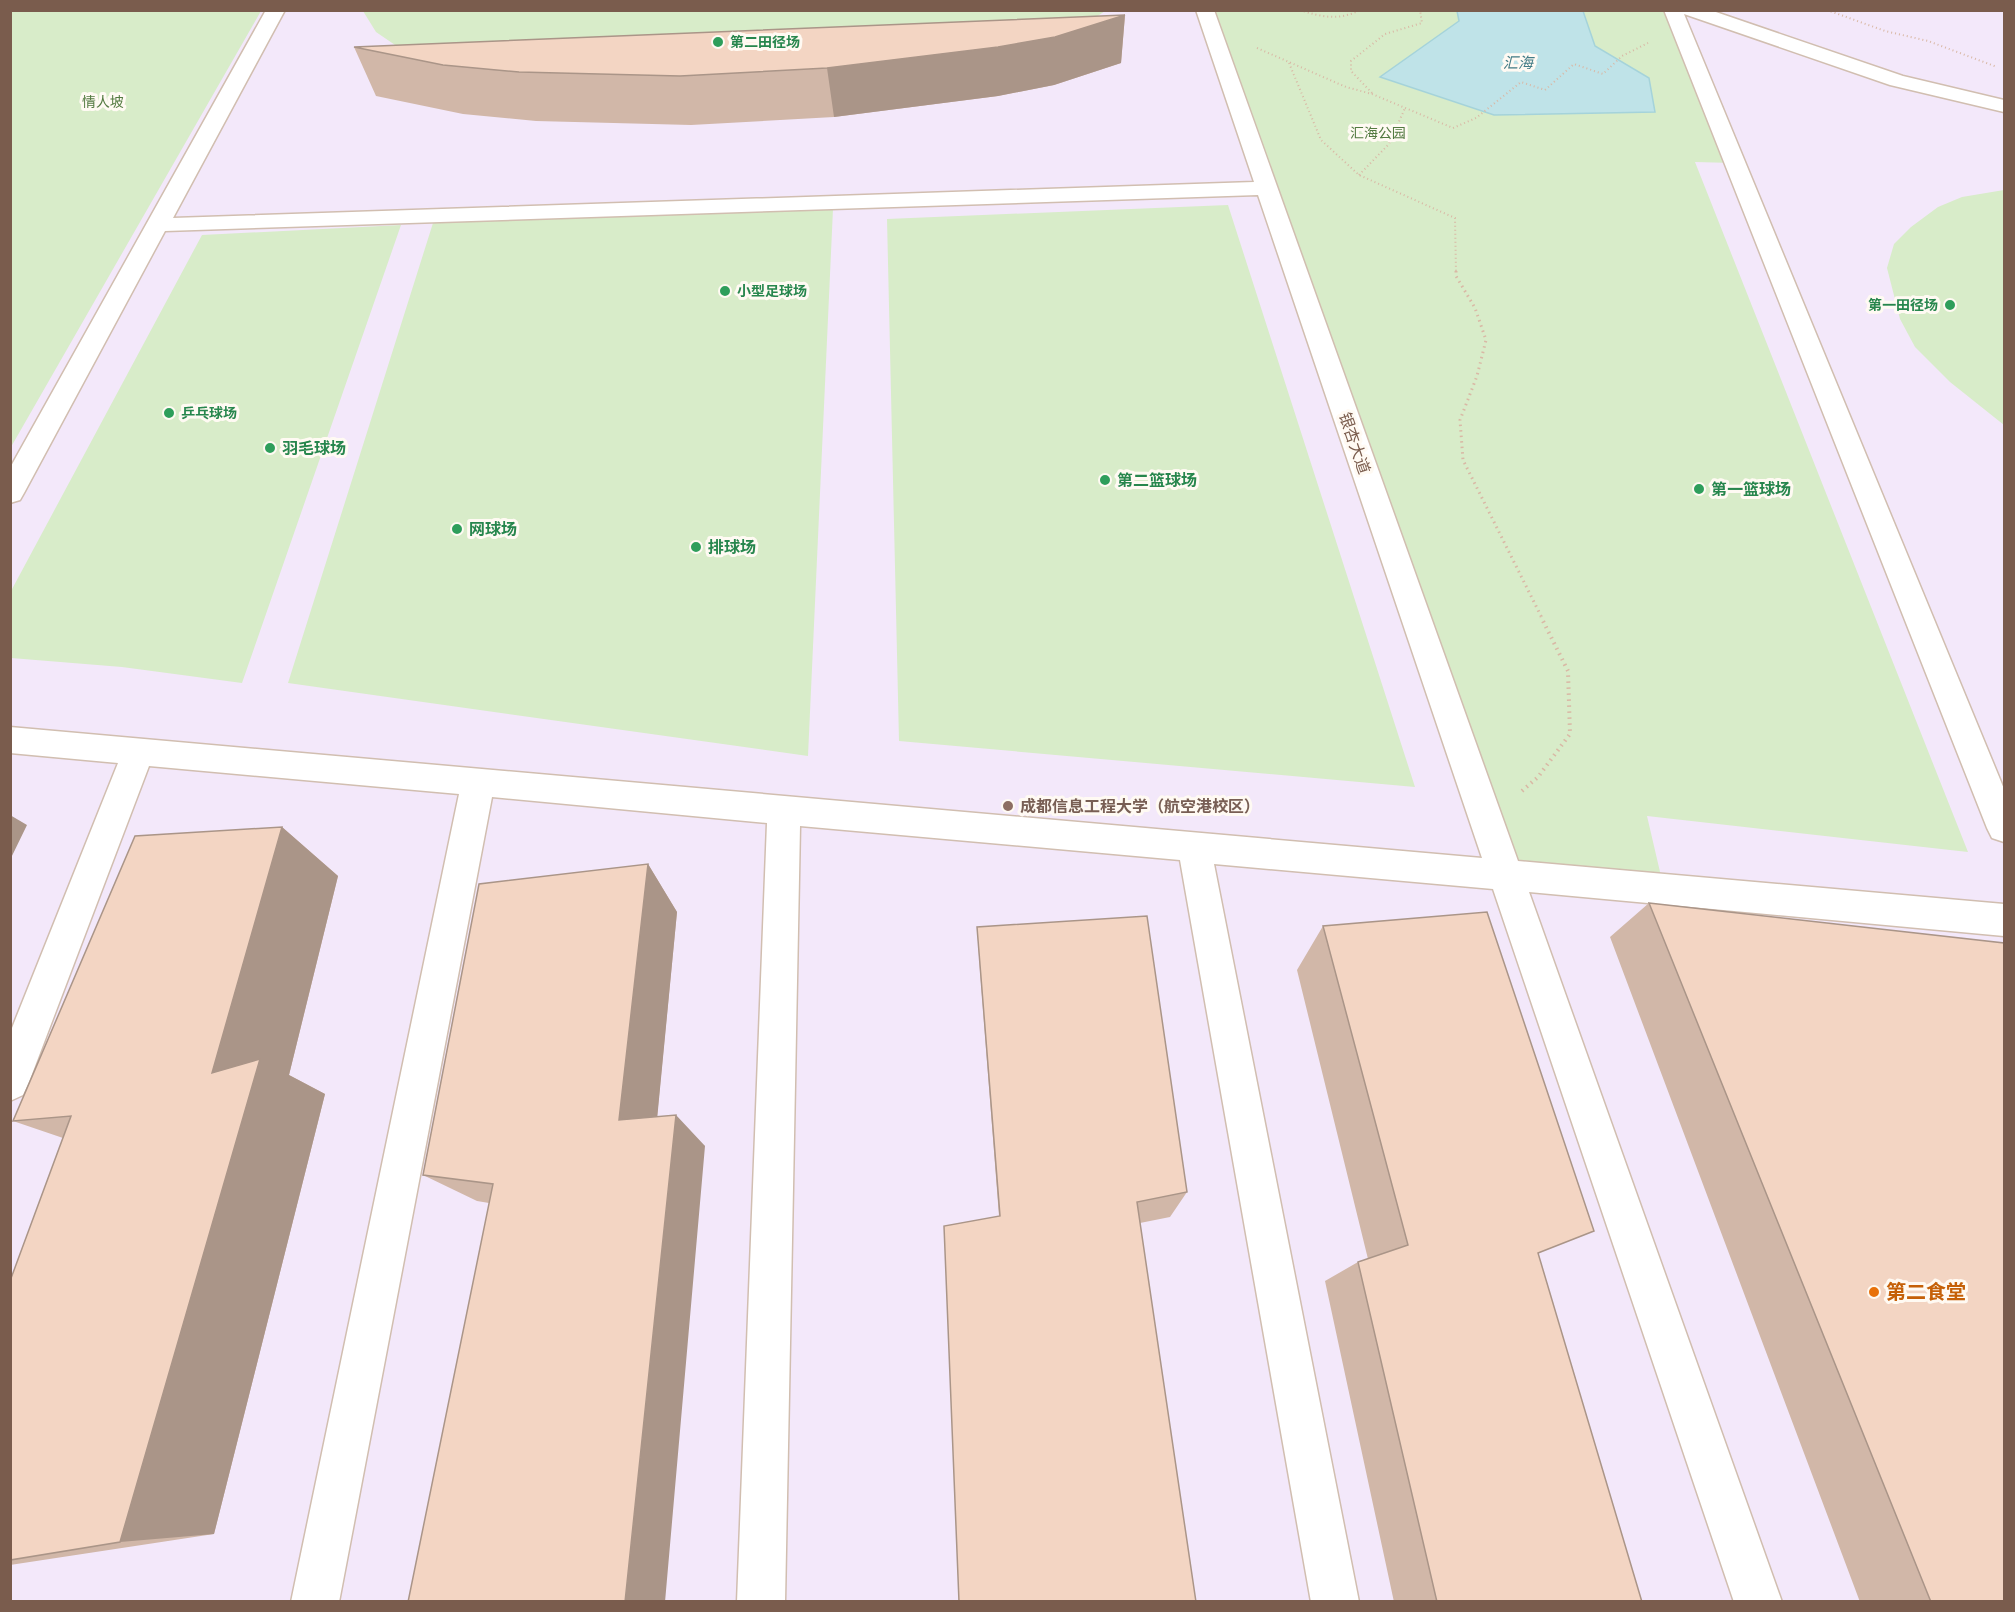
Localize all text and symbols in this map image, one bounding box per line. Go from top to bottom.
place label: 第二田径场 [730,34,800,50]
marker: 第二田径场 [711,35,725,49]
water label: 汇海 [1503,54,1535,72]
park label: 情人坡 [82,94,124,110]
park label: 汇海公园 [1350,125,1406,141]
place label: 小型足球场 [737,283,807,299]
marker: 小型足球场 [718,284,732,298]
place label: 第一田径场 [1868,297,1938,313]
marker: 第一田径场 [1943,298,1957,312]
place label: 乒乓球场 [181,405,237,421]
marker: 乒乓球场 [162,406,176,420]
street label: 银杏大道 [1335,410,1374,477]
place label: 羽毛球场 [282,439,346,458]
marker: 羽毛球场 [263,441,277,455]
place label: 第二篮球场 [1117,471,1197,490]
marker: 第二篮球场 [1098,473,1112,487]
place label: 第一篮球场 [1711,480,1791,499]
marker: 第一篮球场 [1692,482,1706,496]
place label: 网球场 [469,520,517,539]
marker: 网球场 [450,522,464,536]
place label: 排球场 [708,538,756,557]
marker: 排球场 [689,540,703,554]
place label: 成都信息工程大学（航空港校区） [1020,797,1260,816]
marker: 成都信息工程大学（航空港校区） [1001,799,1015,813]
place label: 第二食堂 [1886,1280,1966,1304]
marker: 第二食堂 [1867,1285,1881,1299]

